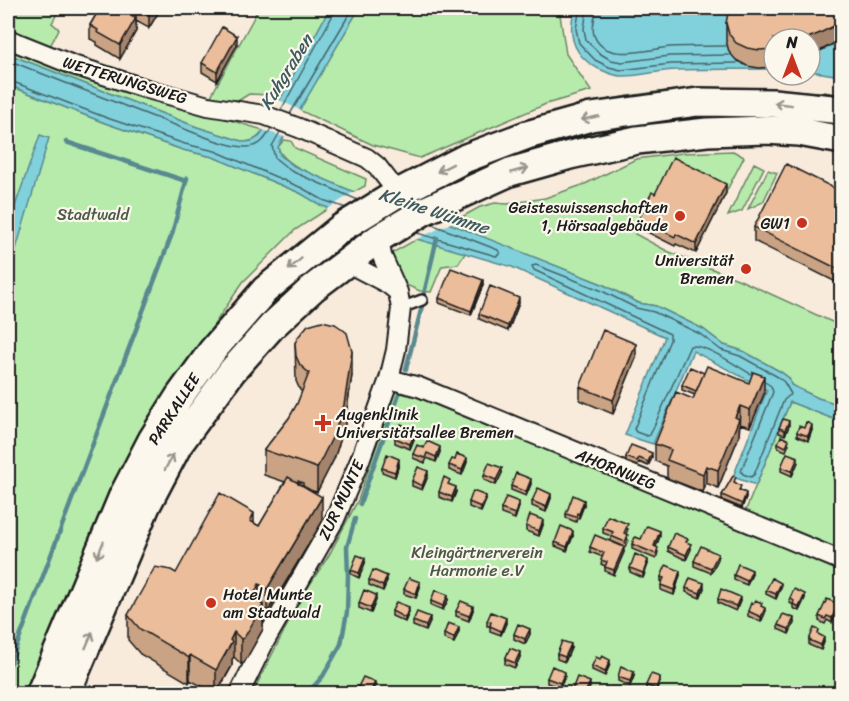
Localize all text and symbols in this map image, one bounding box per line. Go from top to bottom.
water label: Kuhgraben [250,26,323,116]
north arrow [762,27,822,87]
text: N [785,28,798,57]
street label: WETTERUNGSWEG [59,47,191,113]
one-way arrow [774,98,794,109]
one-way arrow [580,113,600,124]
one-way arrow [437,163,455,174]
one-way arrow [510,164,529,175]
water label: Kleine Wümme [375,178,495,244]
place label: Geisteswissenschaften 1, Hörsaalgebäude [508,193,668,240]
park label: Stadtwald [57,200,131,229]
marker: Geisteswissenschaften 1, Hörsaalgebäude [673,209,687,223]
place label: GW1 [761,209,790,238]
marker: GW1 [795,216,809,230]
place label: Universität Bremen [655,246,735,293]
one-way arrow [287,257,303,270]
marker: Universität Bremen [739,262,753,276]
street label: PARKALLEE [140,366,209,451]
place label: Augenklinik Universitätsallee Bremen [335,400,514,447]
marker: Augenklinik Universitätsallee Bremen [314,414,332,432]
street label: AHORNWEG [571,439,661,498]
one-way arrow [163,454,175,471]
street label: ZUR MUNTE [310,454,373,545]
park label: Kleingärtnerverein Harmonie e.V [411,538,543,585]
one-way arrow [94,541,105,559]
place label: Hotel Munte am Stadtwald [223,580,322,627]
marker: Hotel Munte am Stadtwald [204,596,218,610]
one-way arrow [83,631,95,649]

